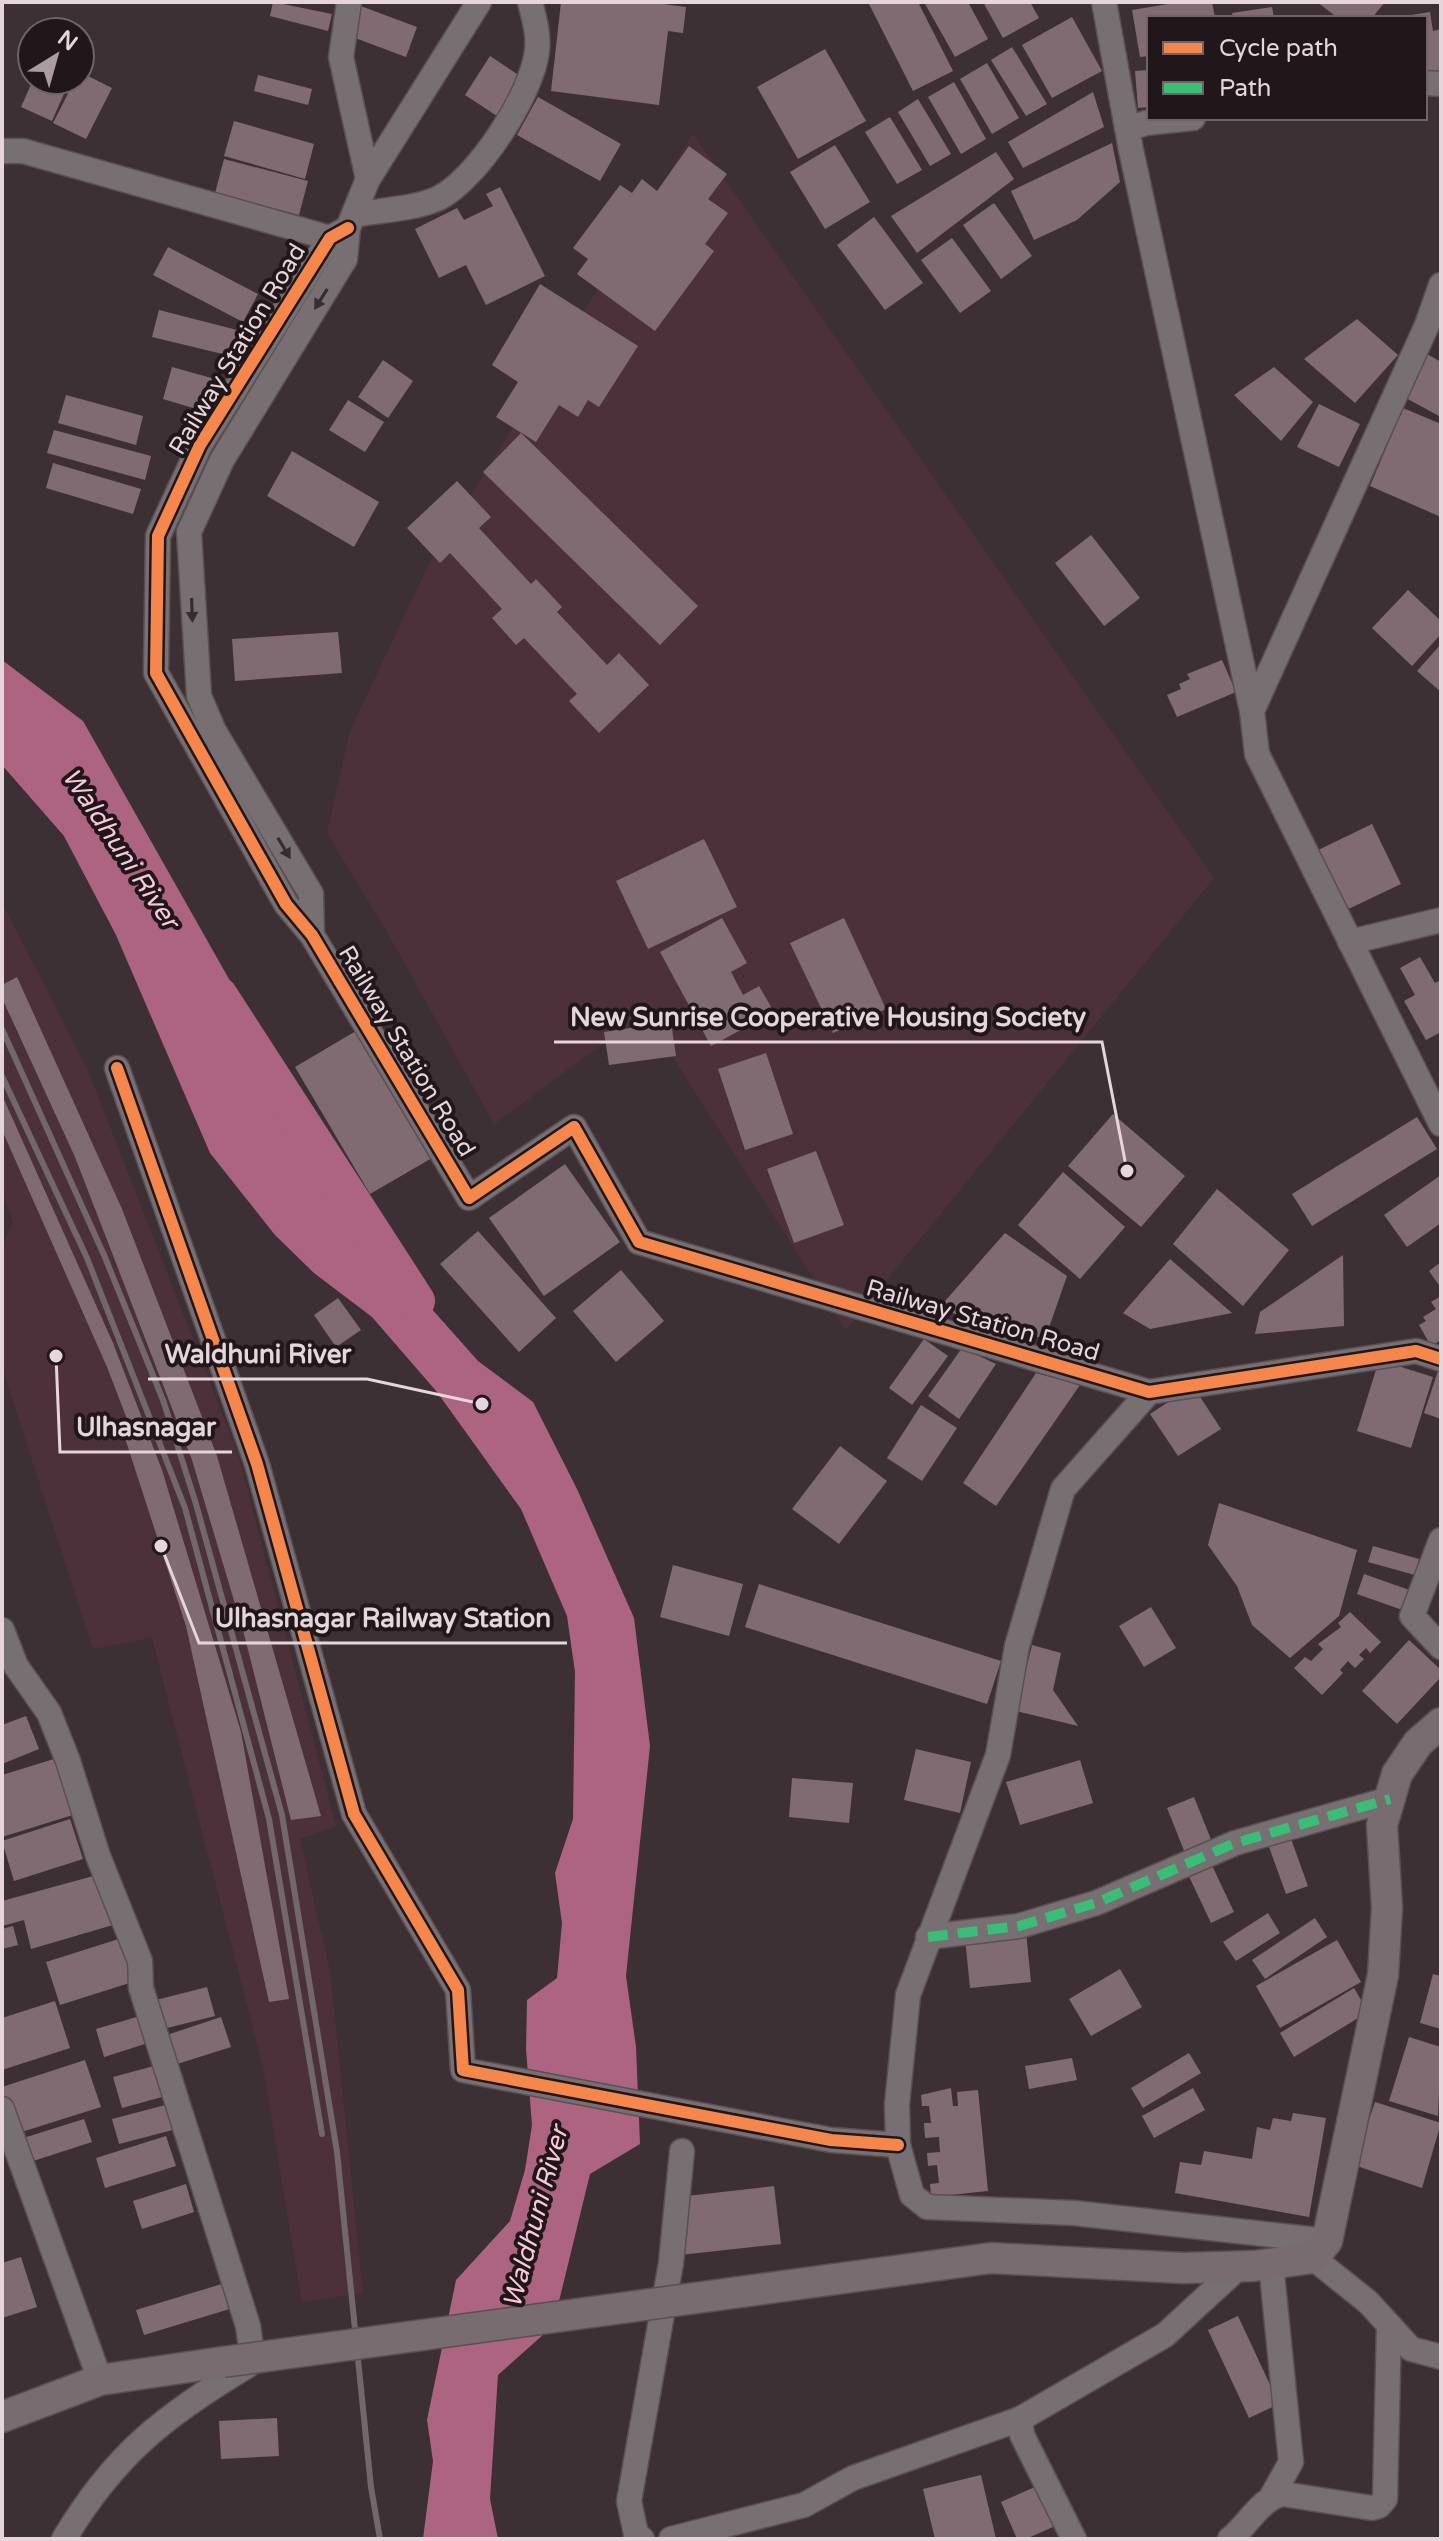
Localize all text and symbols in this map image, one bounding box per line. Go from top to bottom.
north arrow [16,16,96,96]
legend [1147,16,1427,120]
text: N [53,25,82,57]
text: Cycle path [1219,34,1338,63]
text: Path [1219,74,1272,103]
street label: Railway Station Road [163,238,312,460]
one-way arrow [314,288,328,310]
one-way arrow [186,598,199,623]
water label: Waldhuni River [56,762,187,937]
one-way arrow [276,837,290,859]
street label: Railway Station Road [332,940,481,1162]
callout: New Sunrise Cooperative Housing Society [554,992,1102,1042]
text: New Sunrise Cooperative Housing Society [570,1002,1086,1033]
street label: Railway Station Road [863,1273,1103,1368]
callout: Waldhuni River [148,1329,367,1379]
text: Waldhuni River [165,1339,352,1370]
callout: Ulhasnagar [60,1402,232,1452]
text: Ulhasnagar [76,1412,217,1443]
callout: Ulhasnagar Railway Station [199,1593,567,1643]
text: Ulhasnagar Railway Station [215,1603,551,1634]
water label: Waldhuni River [496,2120,575,2311]

